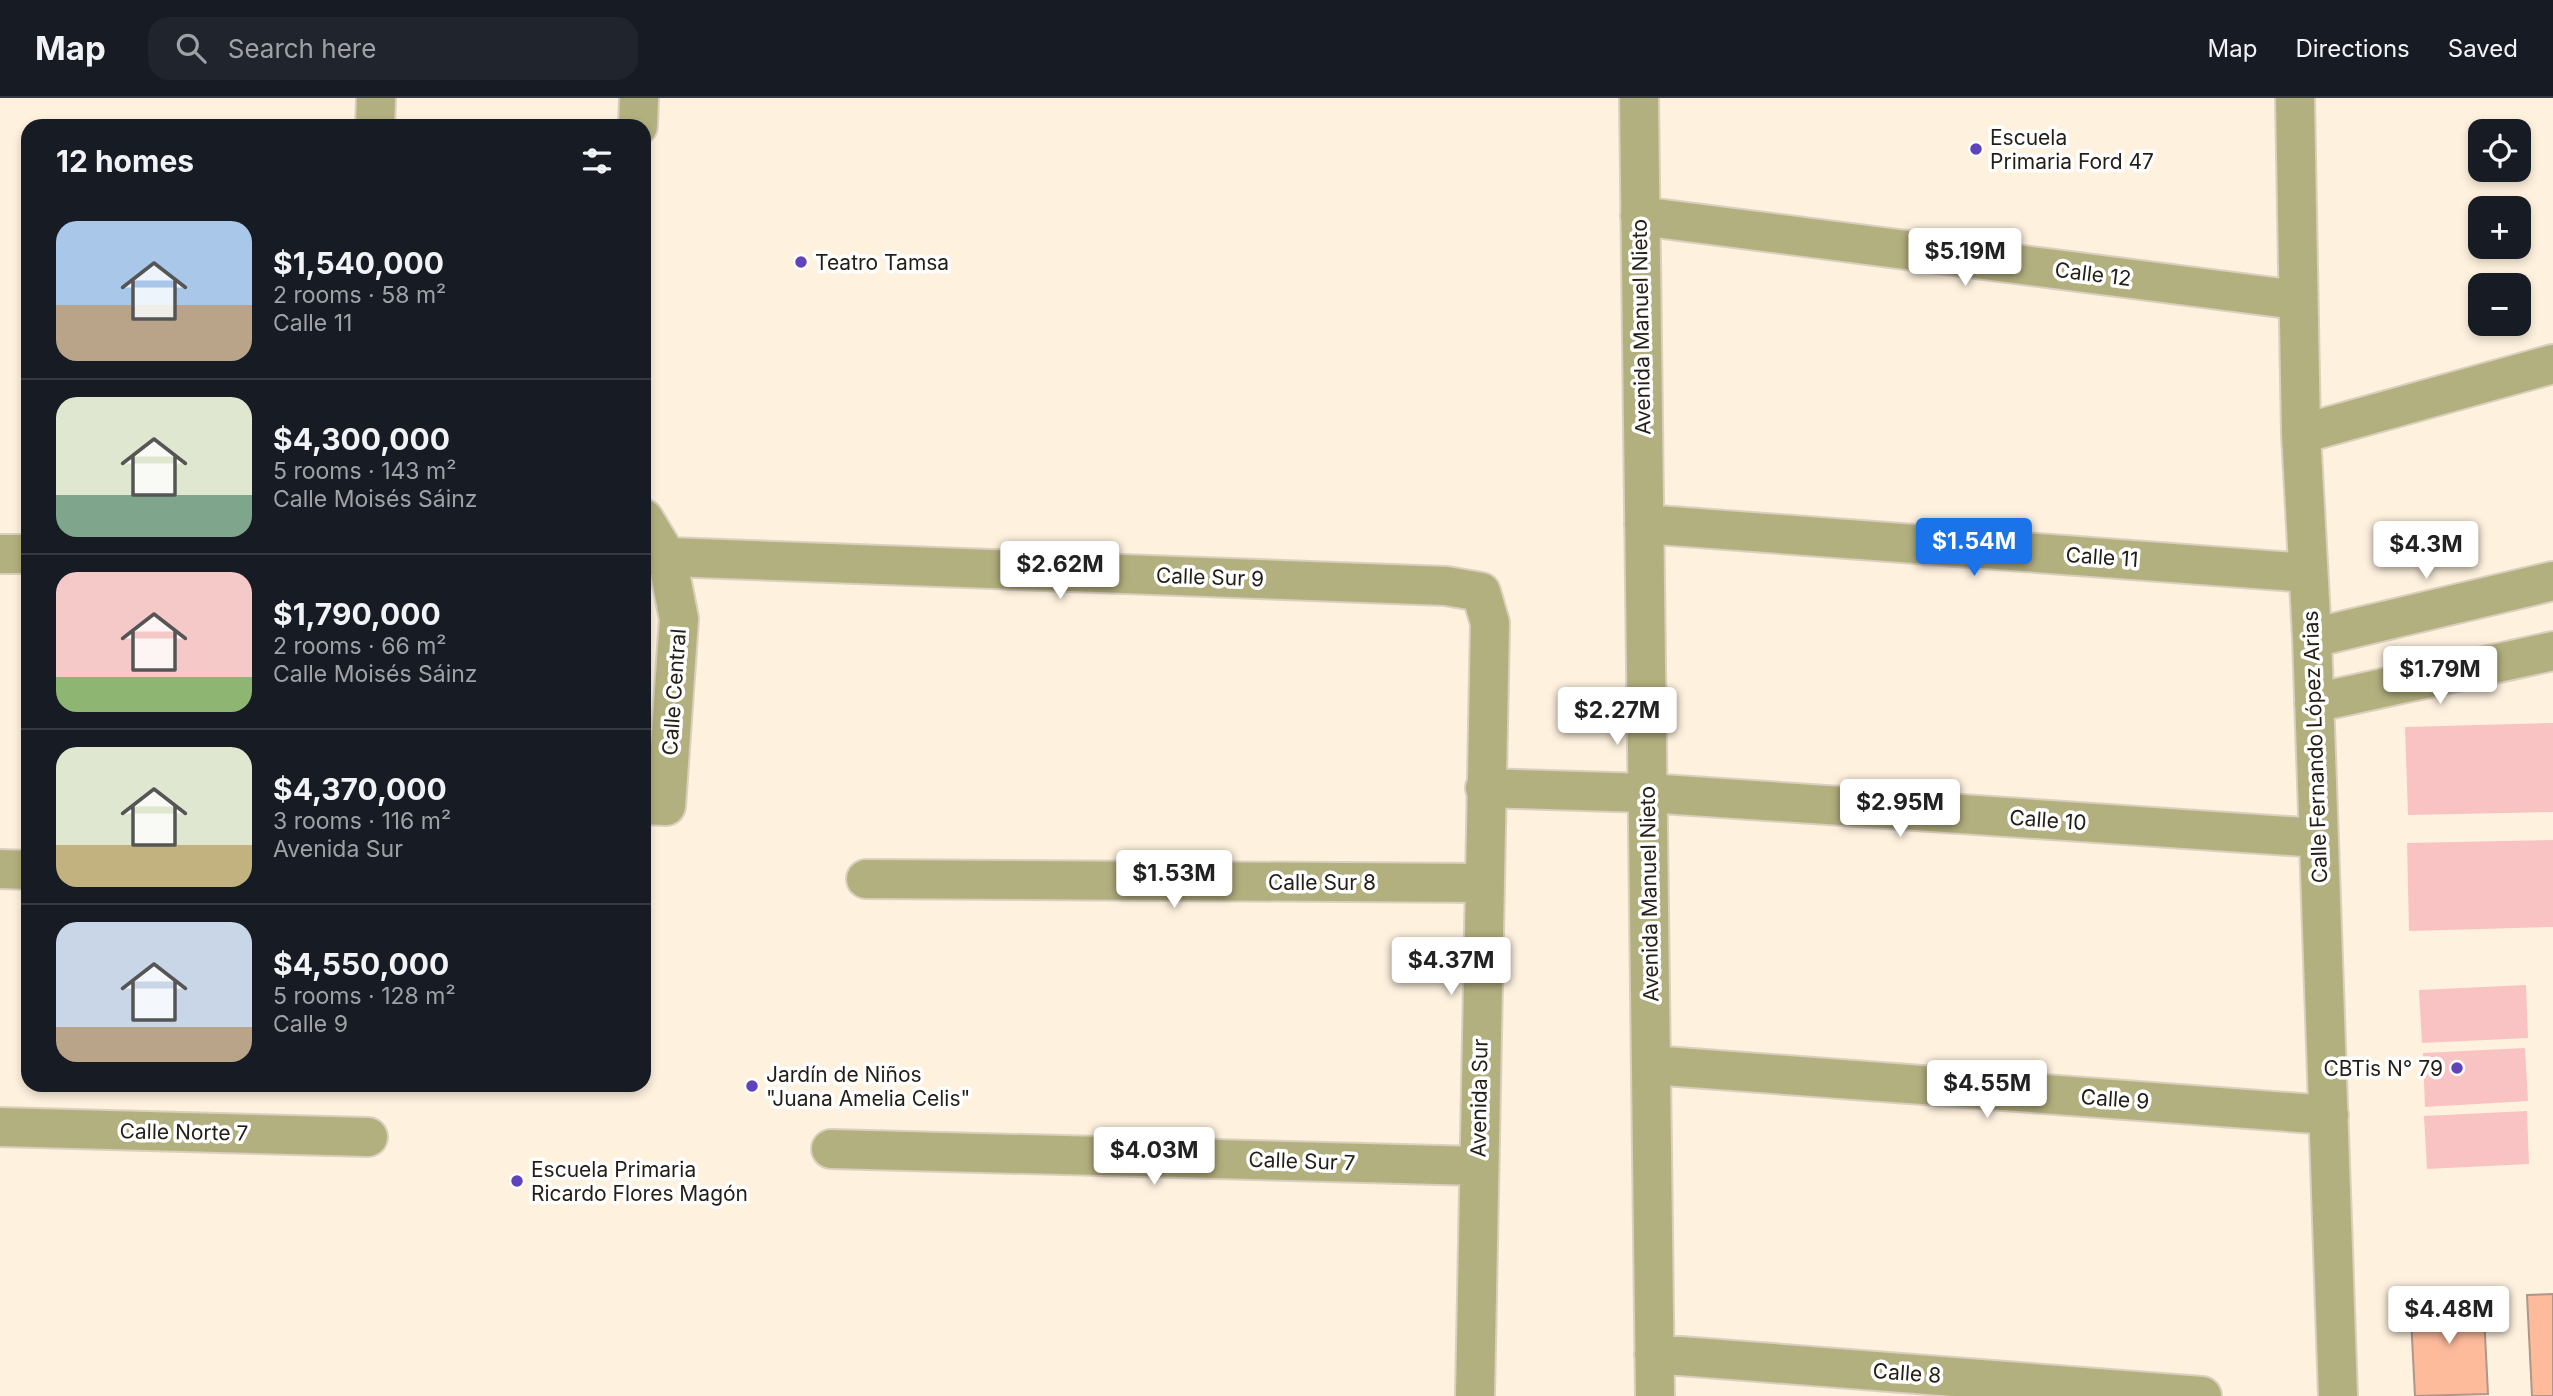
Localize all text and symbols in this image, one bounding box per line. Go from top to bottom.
search box [148,17,638,80]
text: Map [35,28,106,68]
icon: search [172,29,210,67]
text: Search here [228,33,376,64]
text: Map [2208,34,2257,63]
text: Directions [2295,34,2410,63]
text: Saved [2448,34,2518,63]
map controls [2468,119,2531,336]
button: locate [2468,119,2531,182]
place label: Escuela Primaria Ford 47 [1990,125,2154,174]
marker: Escuela Primaria Ford 47 [1968,141,1984,157]
icon: filters [578,142,616,180]
text: 12 homes [56,143,194,179]
button: + [2468,196,2531,259]
street label: Avenida Manuel Nieto [1627,219,1655,435]
pin: $5.19M [1908,228,2022,288]
text: $5.19M [1924,237,2006,265]
text: $1,540,000 [273,245,444,281]
icon: home [112,249,196,333]
place label: Teatro Tamsa [815,250,949,275]
marker: Teatro Tamsa [793,254,809,270]
street label: Calle 12 [2053,257,2133,291]
button: − [2468,273,2531,336]
text: 2 rooms · 58 m² [273,281,446,309]
text: Calle 11 [273,309,352,337]
text: $4,300,000 [273,421,450,457]
icon: home [112,425,196,509]
text: 5 rooms · 143 m² [273,457,456,485]
text: Calle Moisés Sáinz [273,485,478,513]
pin: $1.54M [1917,518,2031,578]
pin: $4.3M [2377,522,2475,581]
text: $1.54M [1932,527,2016,555]
text: $4.3M [2389,530,2463,558]
pin: $2.62M [1003,542,1117,601]
street label: Calle 11 [2065,542,2139,572]
text: $2.62M [1016,550,1104,578]
street label: Calle Sur 9 [1156,563,1264,591]
text: $1,790,000 [273,596,441,632]
icon: home [112,600,196,684]
street label: Calle Fernando López Arias [2298,610,2332,884]
street label: Calle Central [657,628,691,756]
text: 2 rooms · 66 m² [273,632,447,660]
pin: $1.79M [2383,646,2497,706]
text: $1.79M [2399,655,2481,683]
text: Calle Moisés Sáinz [273,660,478,688]
pin: $2.27M [1560,688,1674,747]
text: $2.27M [1574,696,1660,724]
text: $4,370,000 [273,771,447,807]
icon: home [112,775,196,859]
pin: $2.95M [1843,780,1957,839]
street label: Avenida Manuel Nieto [1635,786,1663,1002]
text: $2.95M [1856,788,1944,816]
street label: Calle 10 [2009,805,2087,835]
text: 3 rooms · 116 m² [273,807,451,835]
text: Avenida Sur [273,835,403,863]
pin: $1.53M [1117,850,1231,910]
text: $1.53M [1132,859,1216,887]
street label: Calle Sur 8 [1268,870,1376,895]
pin: $4.37M [1394,937,1508,997]
text: $4,550,000 [273,946,449,982]
text: $4.37M [1408,946,1494,974]
icon: home [112,950,196,1034]
text: 5 rooms · 128 m² [273,982,456,1010]
text: Calle 9 [273,1010,348,1038]
street label: Avenida Sur [1465,1038,1493,1157]
place label: CBTis N° 79 [2323,1056,2443,1081]
pin: $4.55M [1930,1060,2044,1120]
marker: CBTis N° 79 [2449,1060,2465,1076]
place label: Jardín de Niños "Juana Amelia Celis" [766,1062,970,1111]
text: $4.55M [1943,1069,2031,1097]
marker: Jardín de Niños "Juana Amelia Celis" [744,1078,760,1094]
street label: Calle 9 [2080,1084,2150,1114]
street label: Calle Norte 7 [119,1118,249,1146]
pin: $4.03M [1097,1128,1211,1187]
text: $4.03M [1110,1136,1198,1164]
street label: Calle Sur 7 [1248,1147,1356,1175]
place label: Escuela Primaria Ricardo Flores Magón [531,1157,748,1206]
marker: Escuela Primaria Ricardo Flores Magón [509,1173,525,1189]
pin: $4.48M [2392,1286,2506,1346]
text: $4.48M [2404,1295,2494,1323]
street label: Calle 8 [1872,1358,1942,1388]

